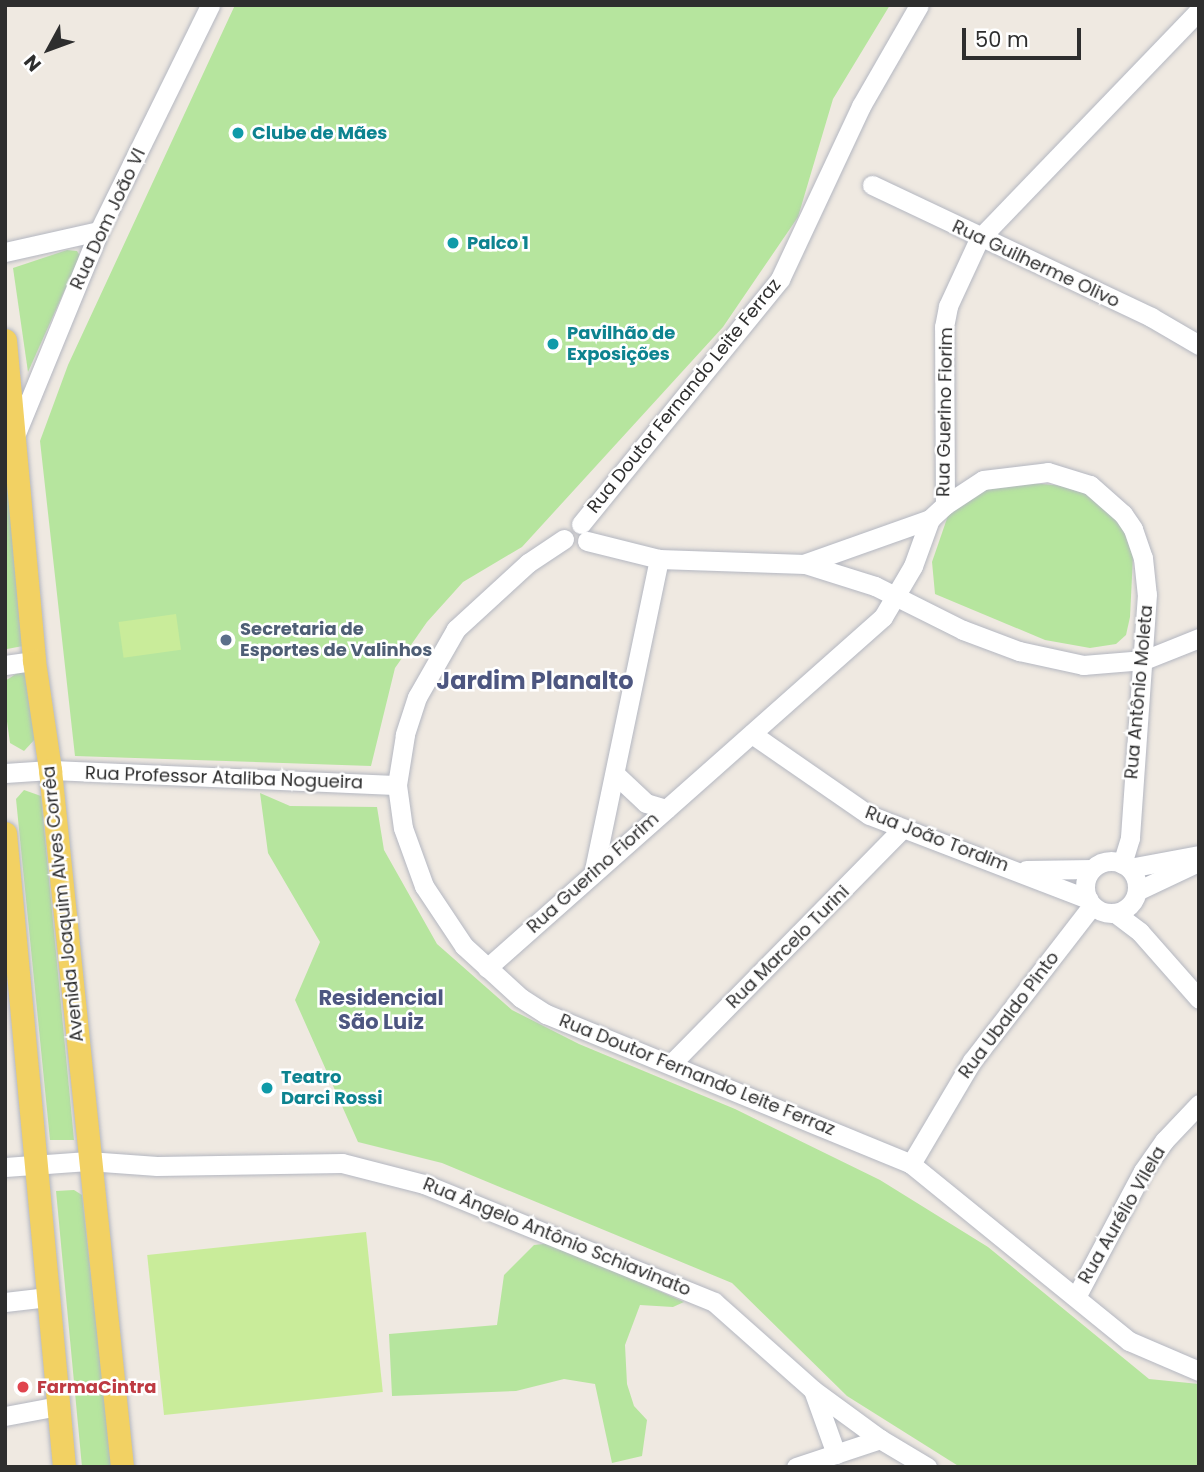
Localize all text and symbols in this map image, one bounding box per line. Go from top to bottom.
north arrow [14,14,84,84]
scale bar [966,14,1085,58]
text: 50 m [975,25,1029,54]
text: N [18,49,48,77]
place label: Clube de Mães [252,122,387,144]
marker: Clube de Mães [230,125,246,141]
street label: Rua Dom João VI [66,145,150,293]
street label: Rua Guilherme Olivo [949,216,1123,312]
place label: Palco 1 [467,232,529,254]
marker: Palco 1 [445,235,461,251]
street label: Rua Doutor Fernando Leite Ferraz [583,274,785,518]
place label: Pavilhão de Exposições [567,323,675,366]
street label: Rua Guerino Fiorim [933,327,957,497]
marker: Pavilhão de Exposições [545,336,561,352]
street label: Rua Antônio Moleta [1121,604,1157,780]
place label: Secretaria de Esportes de Valinhos [240,619,432,662]
marker: Secretaria de Esportes de Valinhos [218,632,234,648]
district label: Jardim Planalto [436,667,634,695]
street label: Rua Professor Ataliba Nogueira [85,762,363,794]
street label: Avenida Joaquim Alves Corrêa [38,765,88,1043]
street label: Rua João Tordim [862,802,1012,876]
street label: Rua Guerino Fiorim [523,808,663,938]
street label: Rua Marcelo Turini [722,881,854,1013]
street label: Rua Ubaldo Pinto [954,947,1064,1083]
district label: Residencial São Luiz [318,985,444,1035]
street label: Rua Doutor Fernando Leite Ferraz [556,1010,838,1140]
place label: Teatro Darci Rossi [281,1067,383,1110]
marker: Teatro Darci Rossi [259,1080,275,1096]
street label: Rua Aurélio Vilela [1074,1143,1170,1287]
street label: Rua Ângelo Antônio Schiavinato [420,1173,694,1301]
place label: FarmaCintra [37,1376,156,1398]
marker: FarmaCintra [15,1379,31,1395]

